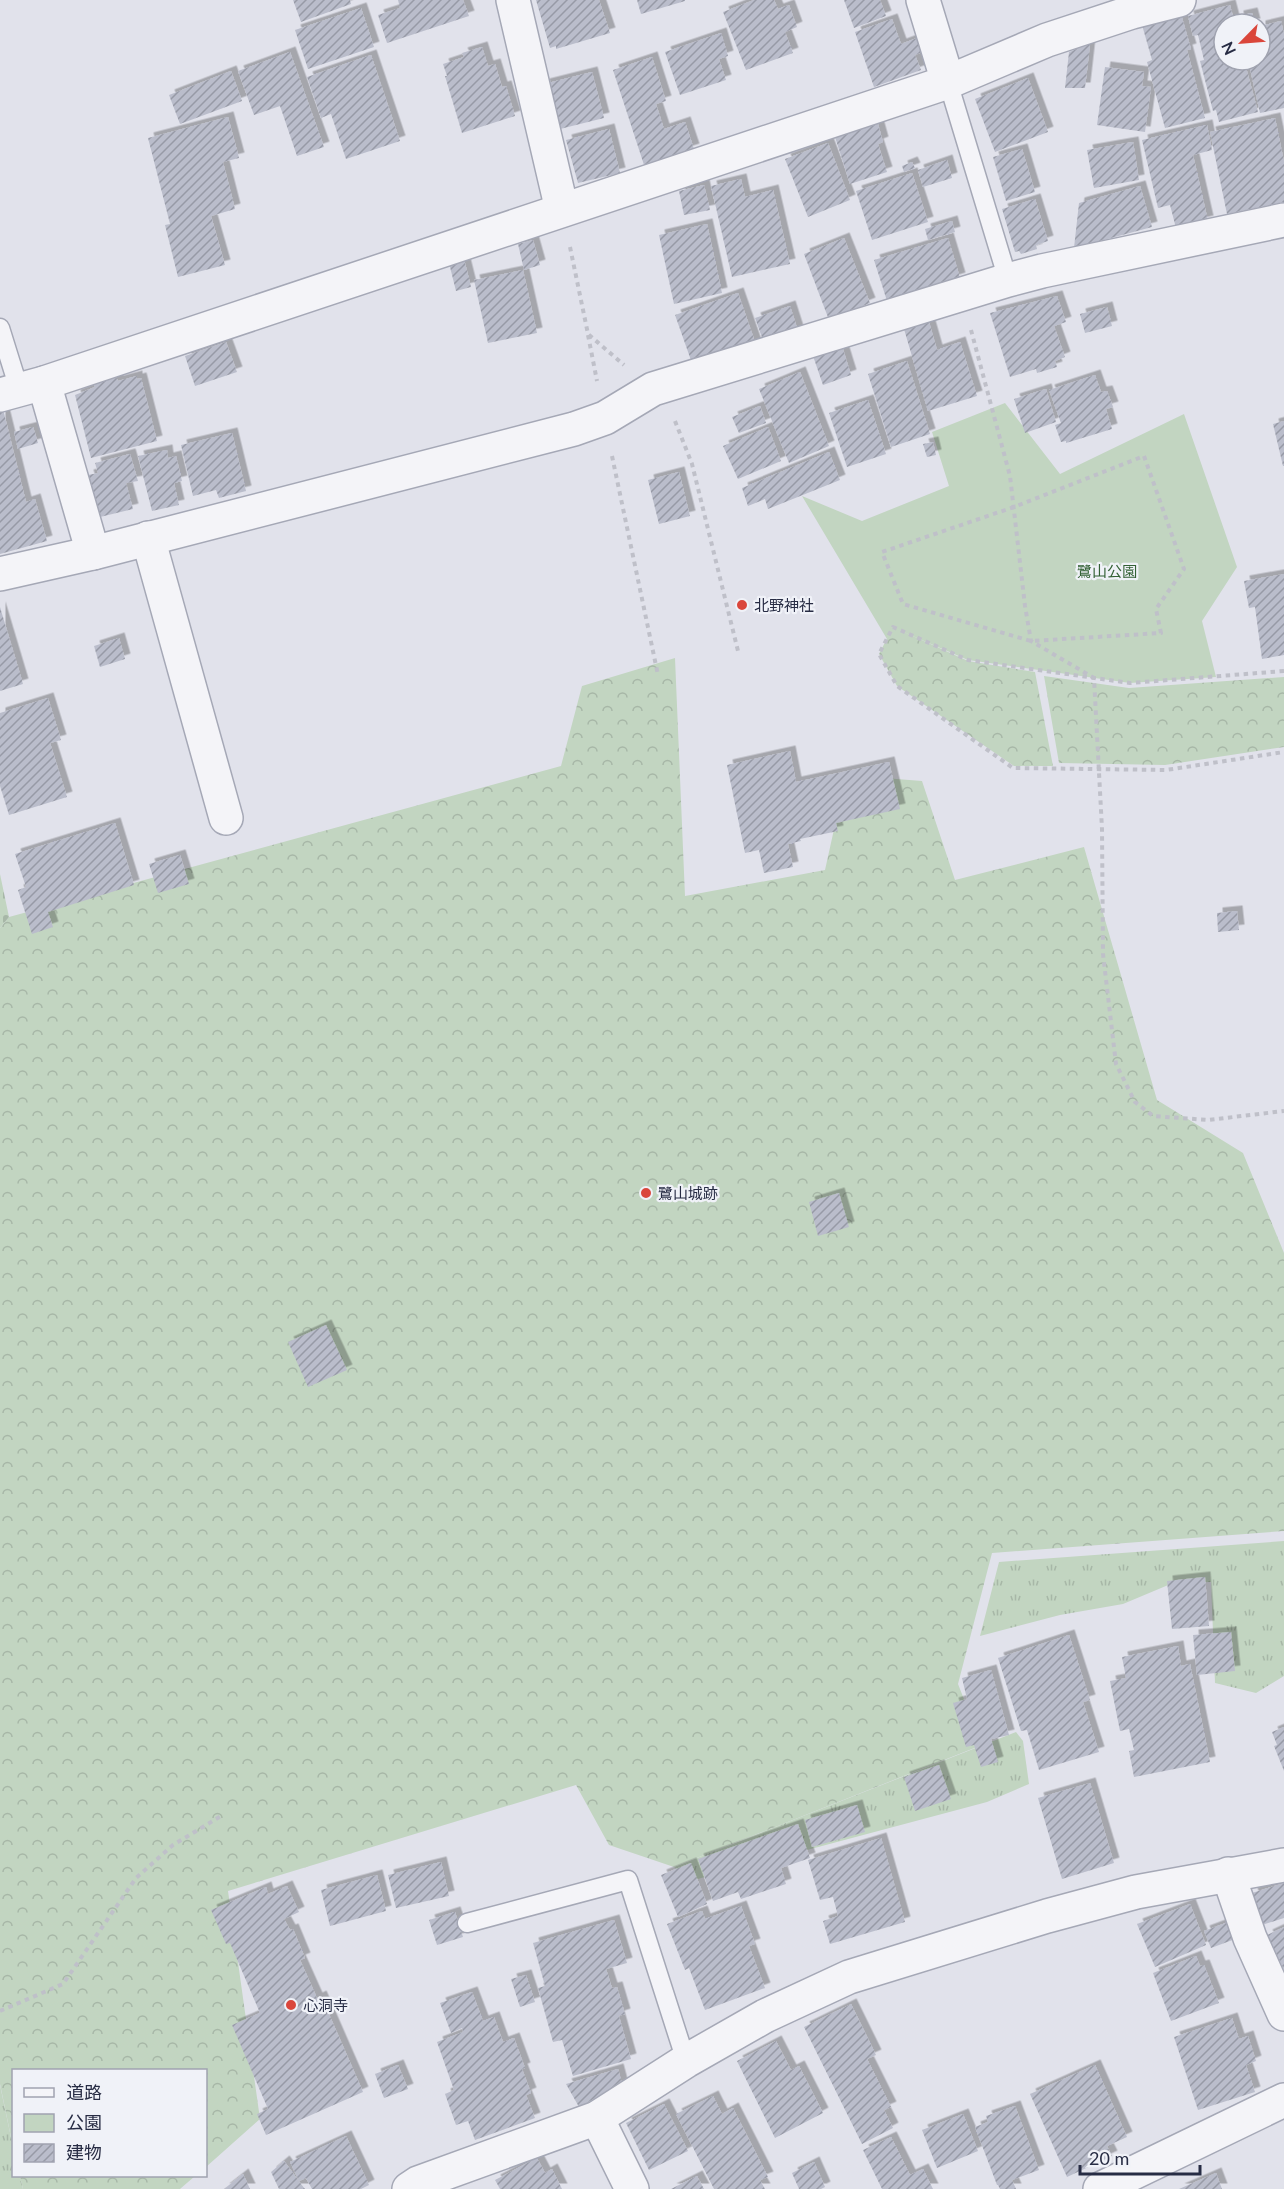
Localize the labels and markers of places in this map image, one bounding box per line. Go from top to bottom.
place label: 北野神社 [754,596,814,614]
marker: 北野神社 [735,598,749,612]
place label: 鷺山城跡 [658,1184,718,1202]
marker: 鷺山城跡 [639,1186,653,1200]
place label: 心洞寺 [303,1996,348,2014]
marker: 心洞寺 [284,1998,298,2012]

